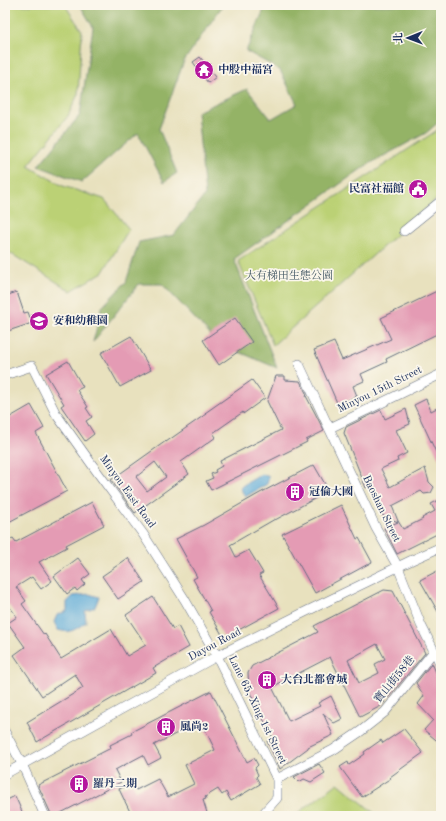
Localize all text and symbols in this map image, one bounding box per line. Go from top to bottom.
north arrow [388,18,428,58]
text: 北 [392,33,405,44]
temple icon: 中股中福宮 [193,59,215,81]
place label: 中股中福宮 [218,63,273,76]
public building icon: 民富社福館 [407,178,429,200]
place label: 民富社福館 [349,182,404,195]
park label: 大有梯田生態公園 [245,269,333,282]
school or university icon: 安和幼稚園 [28,310,50,332]
place label: 安和幼稚園 [53,314,108,327]
street label: Minyou 15th Street [336,365,424,415]
street label: Minyou East Road [97,454,157,531]
street label: Baoshan Street [360,474,402,544]
building icon: 冠倫大國 [284,481,306,503]
place label: 冠倫大國 [309,485,353,498]
street label: Dayou Road [187,626,243,663]
street label: 寶山街58巷 [371,653,417,706]
street label: Lane 65, Xing 1st Street [226,654,288,766]
building icon: 大台北都會城 [256,669,278,691]
place label: 大台北都會城 [281,673,348,686]
building icon: 風尚2 [155,716,177,738]
place label: 風尚2 [180,720,208,733]
building icon: 羅丹二期 [68,773,90,795]
place label: 羅丹二期 [93,777,137,790]

